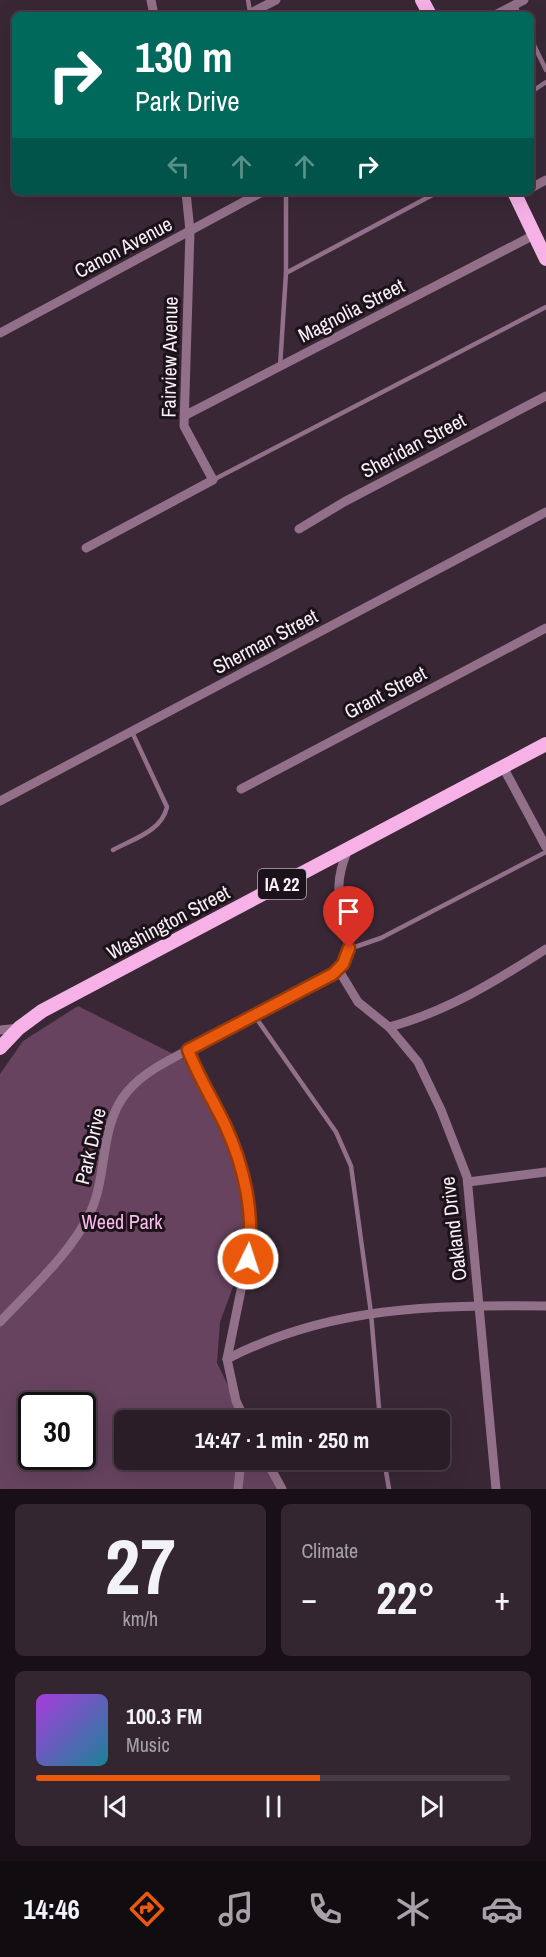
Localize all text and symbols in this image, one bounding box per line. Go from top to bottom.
text: 130 m [135,29,233,85]
icon: right [36,36,114,114]
text: Park Drive [135,83,240,119]
icon: left [162,150,195,183]
icon: ahead [225,150,258,183]
icon: ahead [288,150,321,183]
icon: right [351,150,384,183]
street label: Canon Avenue [69,210,177,284]
street label: Magnolia Street [293,271,409,348]
street label: Fairview Avenue [154,296,184,418]
street label: Sheridan Street [356,406,470,484]
street label: Sherman Street [208,602,322,680]
street label: Grant Street [339,659,431,725]
road number: IA 22 [258,869,306,899]
street label: Washington Street [102,878,234,966]
pin [323,886,374,948]
icon: arrive [332,895,365,928]
street label: Park Drive [68,1105,112,1187]
street label: Oakland Drive [433,1175,473,1283]
park label: Weed Park [82,1208,163,1235]
position arrow [216,1227,280,1291]
speed limit sign: 30 [18,1392,96,1470]
text: 14:47 · 1 min · 250 m [195,1425,369,1455]
text: 27 [105,1513,176,1618]
text: Climate [302,1537,358,1564]
text: 22° [376,1567,435,1628]
text: − [302,1576,317,1620]
text: + [494,1576,510,1620]
text: km/h [122,1605,158,1632]
text: 100.3 FM [126,1701,202,1731]
text: Music [126,1731,170,1758]
icon: previous [99,1790,132,1823]
icon: pause [257,1790,290,1823]
icon: next [415,1790,448,1823]
icon: directions [126,1888,168,1930]
icon: music [215,1888,257,1930]
icon: phone [304,1888,346,1930]
icon: climate [392,1888,434,1930]
icon: car [481,1888,523,1930]
text: 14:46 [23,1891,80,1927]

